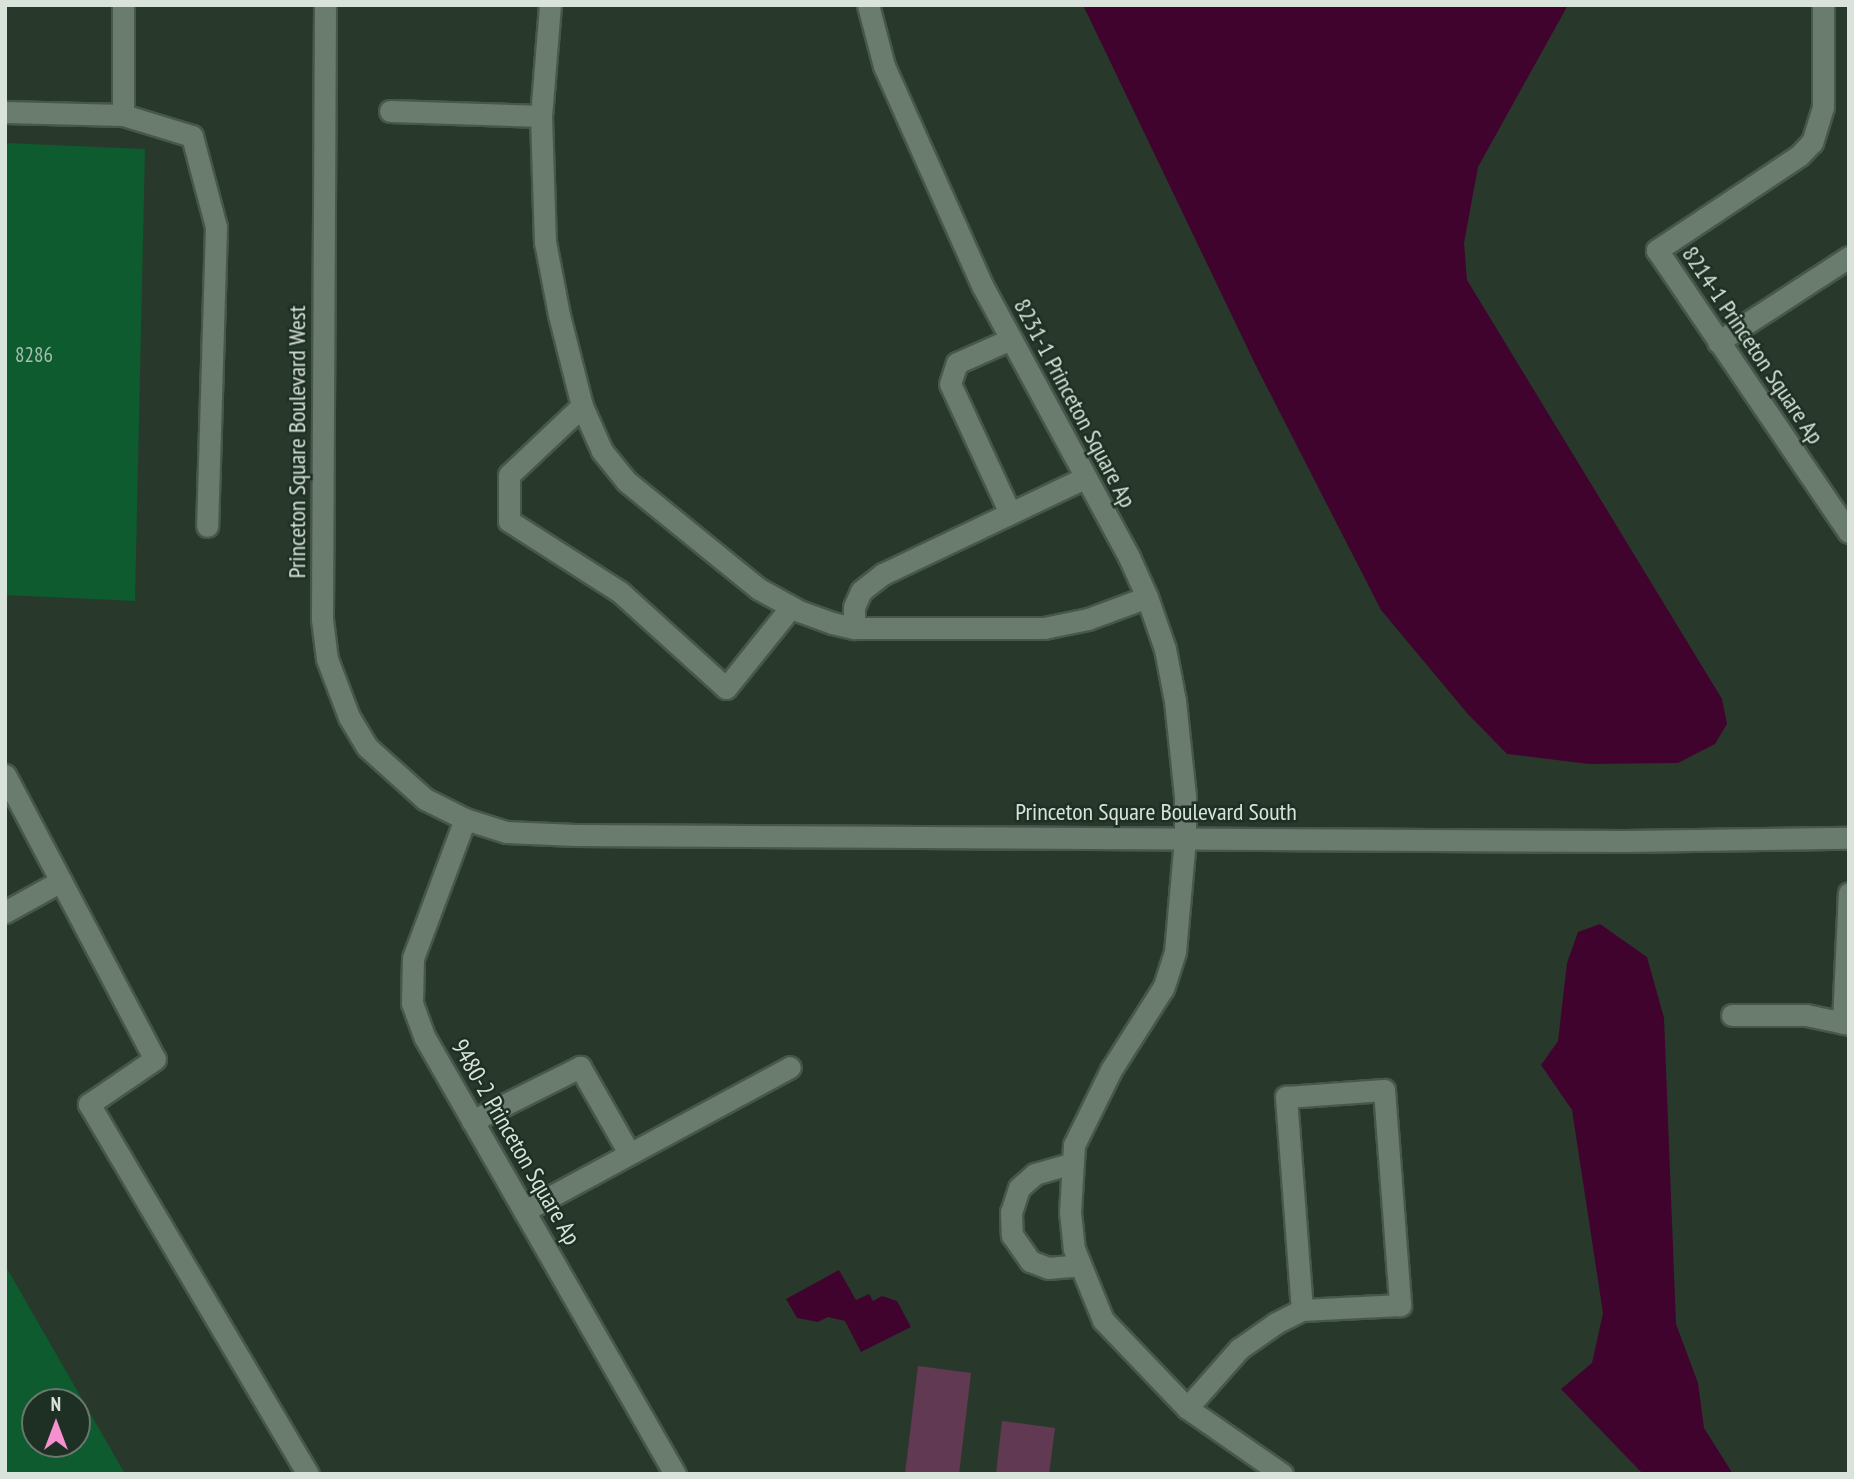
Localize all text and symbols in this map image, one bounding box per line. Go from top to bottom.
street label: 8214-1 Princeton Square Ap [1676,240,1830,450]
street label: 8231-1 Princeton Square Ap [1008,293,1142,513]
street label: Princeton Square Boulevard West [283,305,311,579]
house number: 8286 [15,342,53,368]
street label: Princeton Square Boulevard South [1015,798,1297,826]
street label: 9480-2 Princeton Square Ap [445,1034,587,1250]
north arrow [21,1388,91,1458]
text: N [51,1392,61,1416]

